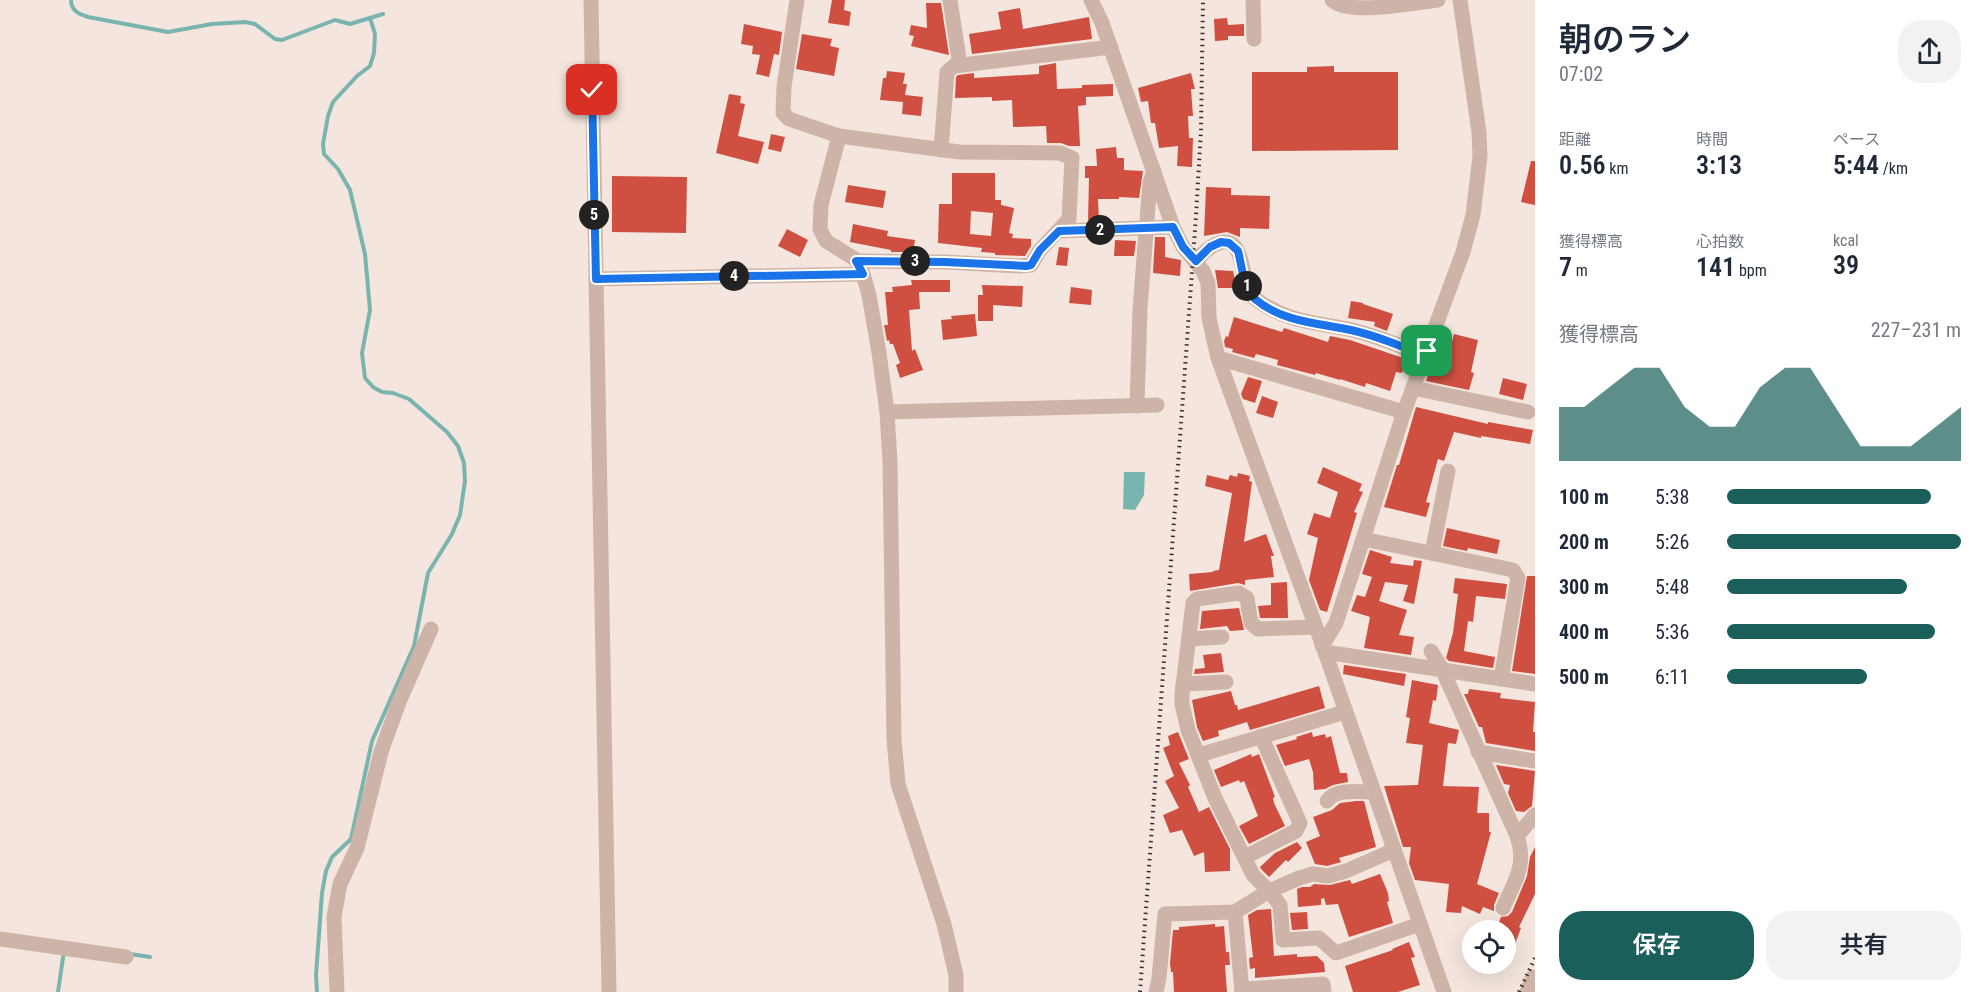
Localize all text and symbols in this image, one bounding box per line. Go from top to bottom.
text: 朝のラン [1559,20,1691,59]
button: share [1898,20,1961,83]
text: 07:02 [1559,62,1603,86]
pin [566,64,617,115]
icon: check [575,73,608,106]
text: 距離 [1559,130,1591,149]
text: 時間 [1696,130,1728,149]
text: ペース [1833,130,1880,149]
text: 0.56 [1559,150,1606,180]
text: 3:13 [1696,150,1742,180]
text: 5:44 [1833,150,1879,180]
text: km [1606,159,1629,178]
text: /km [1879,159,1908,178]
pin: 5 [579,200,609,230]
text: 5 [590,205,598,224]
pin: 2 [1085,215,1115,245]
text: 2 [1096,220,1104,239]
text: kcal [1833,231,1859,250]
text: 獲得標高 [1559,232,1623,251]
text: 心拍数 [1696,232,1744,251]
pin: 3 [900,246,930,276]
text: 39 [1833,250,1859,280]
text: 3 [911,251,919,270]
text: 7 [1559,252,1572,282]
text: 141 [1696,252,1735,282]
pin: 4 [719,261,749,291]
text: m [1572,261,1588,280]
text: bpm [1735,261,1767,280]
text: 4 [730,266,738,285]
pin: 1 [1232,271,1262,301]
text: 1 [1243,276,1251,295]
text: 227–231 m [1871,318,1961,342]
text: 獲得標高 [1559,322,1639,346]
pin [1401,325,1452,376]
icon: arrive [1410,334,1443,367]
text: 100 m [1559,485,1609,509]
text: 5:38 [1655,485,1689,509]
text: 200 m [1559,530,1609,554]
text: 5:26 [1655,530,1689,554]
text: 300 m [1559,575,1609,599]
text: 5:48 [1655,575,1689,599]
text: 400 m [1559,620,1609,644]
text: 5:36 [1655,620,1689,644]
text: 500 m [1559,665,1609,689]
text: 6:11 [1655,665,1689,689]
button: 保存 [1559,911,1754,980]
button: 共有 [1766,911,1961,980]
map controls [1462,920,1516,974]
button: locate [1462,920,1516,974]

